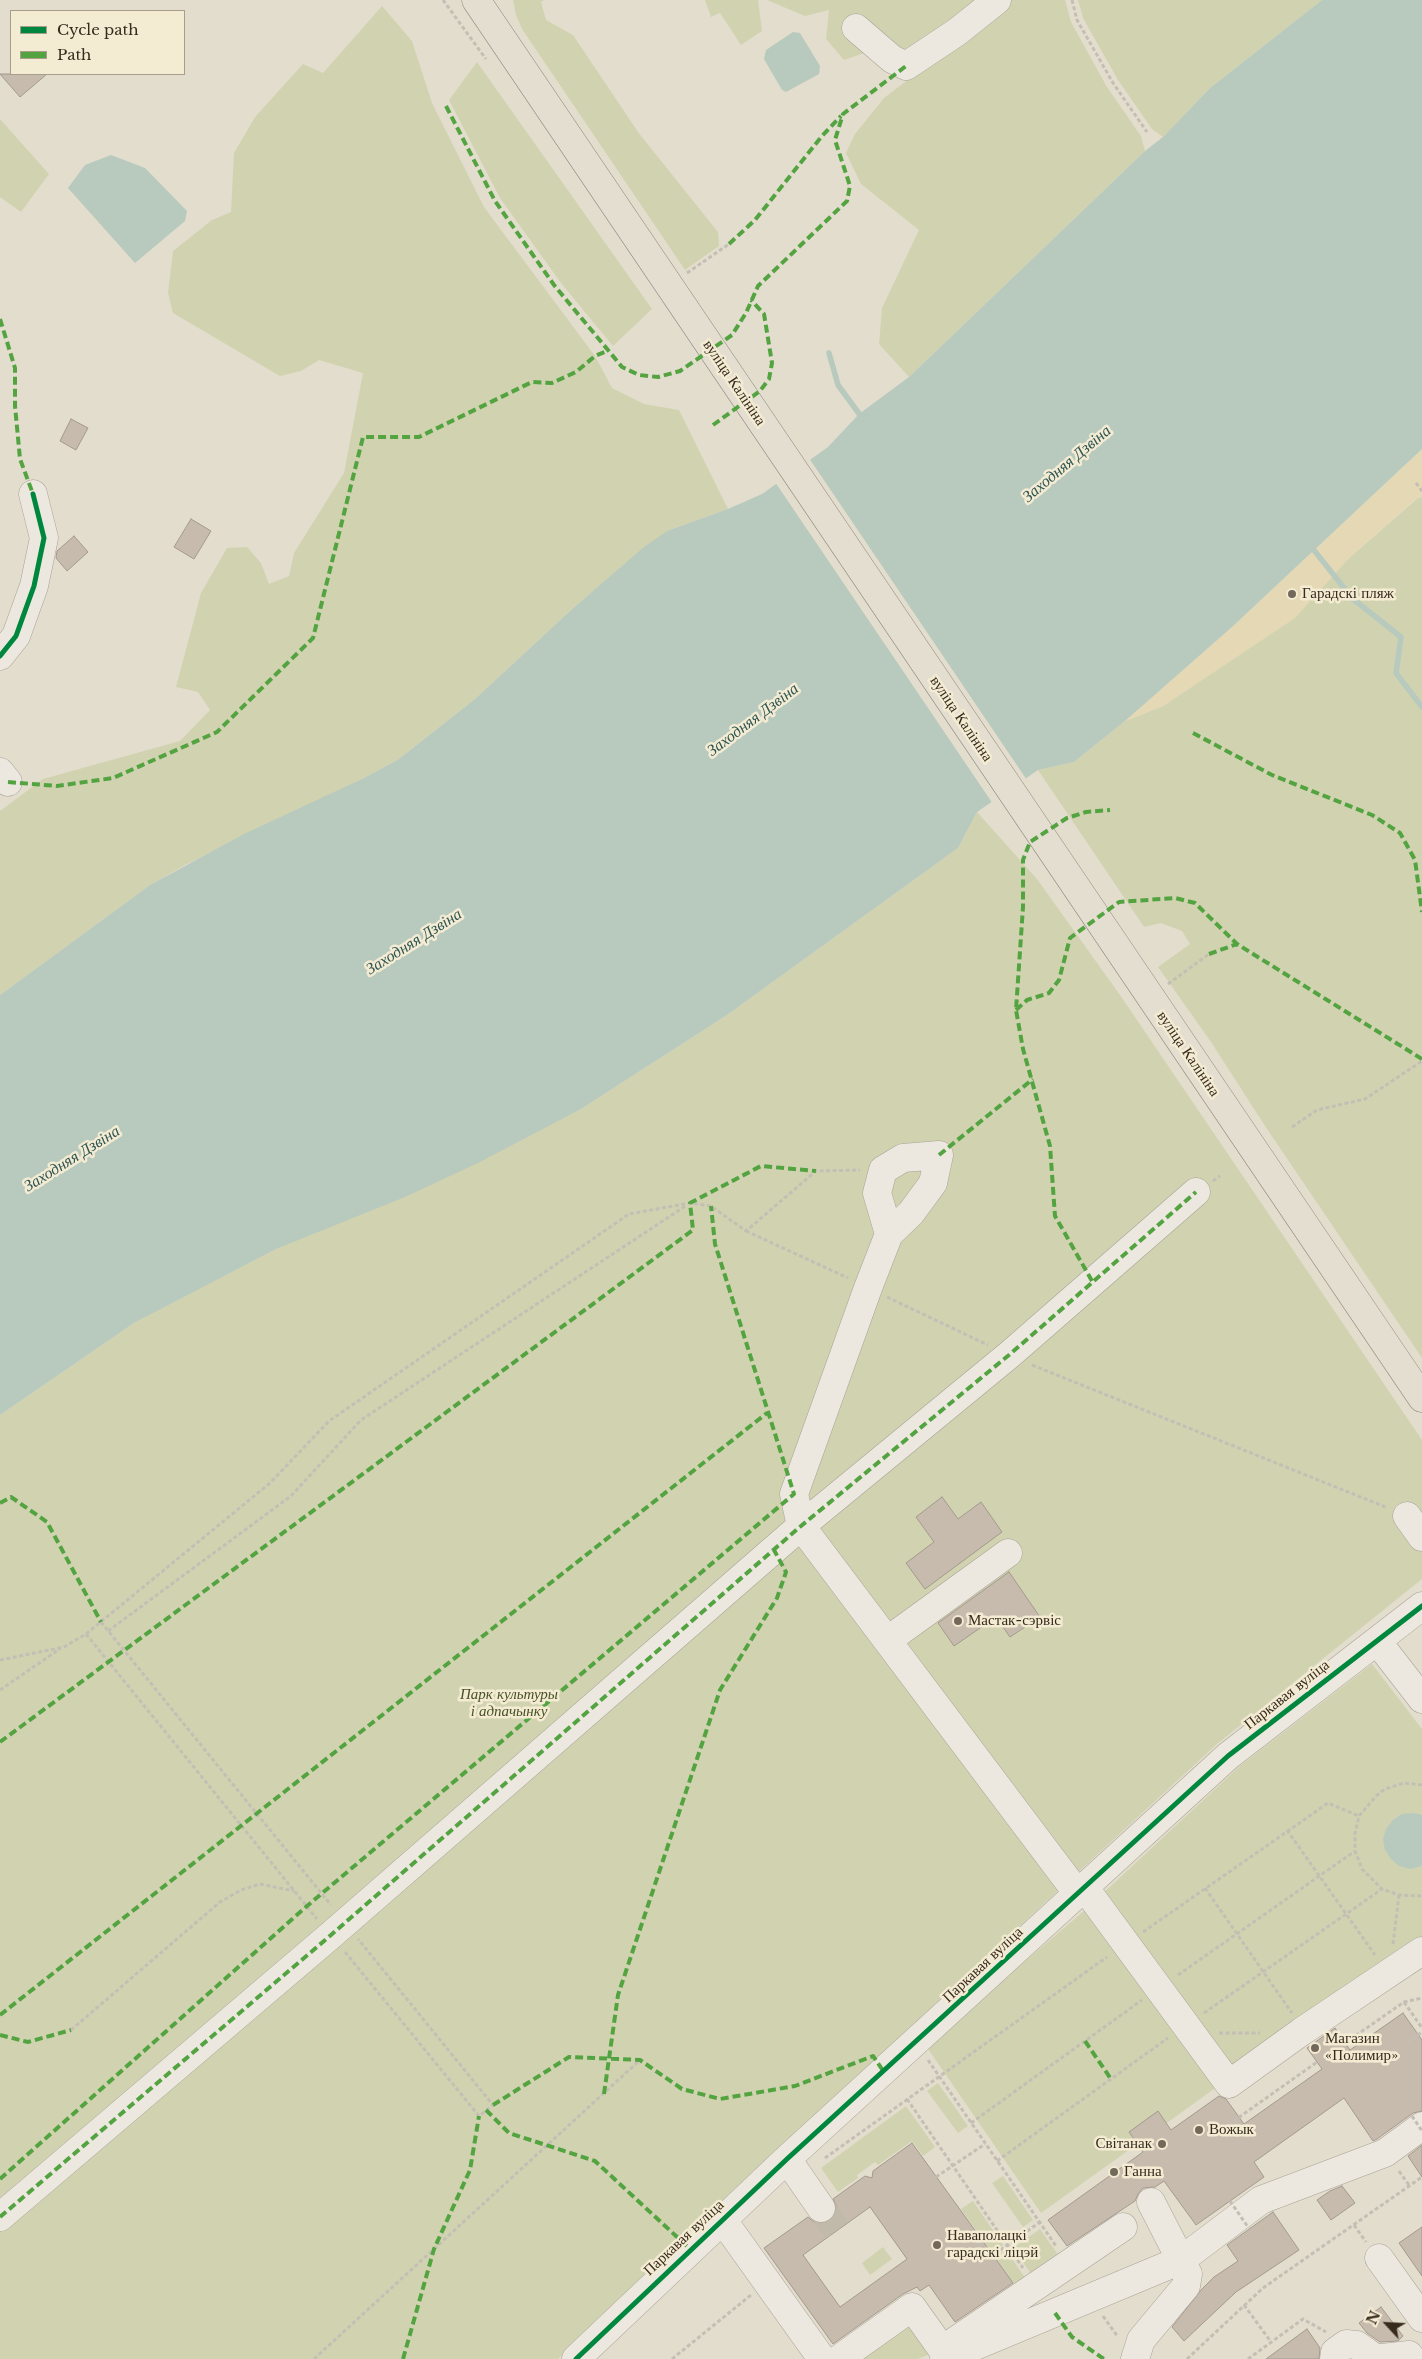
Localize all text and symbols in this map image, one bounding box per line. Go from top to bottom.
legend [10,10,185,75]
text: Cycle path [57,20,139,39]
text: Path [57,45,91,64]
street label: вуліца Калініна [699,337,769,429]
water label: Заходняя Дзвіна [1019,421,1115,507]
place label: Гарадскі пляж [1302,585,1394,603]
marker: Гарадскі пляж [1286,588,1298,600]
street label: вуліца Калініна [926,673,996,765]
water label: Заходняя Дзвіна [704,679,802,761]
water label: Заходняя Дзвіна [362,905,466,979]
street label: вуліца Калініна [1153,1008,1223,1100]
water label: Заходняя Дзвіна [20,1122,124,1196]
place label: Мастак-сэрвіс [968,1612,1061,1630]
marker: Мастак-сэрвіс [952,1615,964,1627]
street label: Паркавая вуліца [1241,1656,1333,1734]
park label: Парк культуры і адпачынку [460,1686,558,1721]
street label: Паркавая вуліца [939,1923,1027,2007]
place label: Магазин «Полимир» [1325,2030,1398,2065]
marker: Магазин «Полимир» [1309,2042,1321,2054]
place label: Вожык [1209,2121,1254,2139]
marker: Вожык [1193,2124,1205,2136]
place label: Світанак [1095,2135,1152,2153]
marker: Світанак [1156,2138,1168,2150]
place label: Ганна [1124,2163,1162,2181]
marker: Ганна [1108,2166,1120,2178]
street label: Паркавая вуліца [640,2196,728,2280]
place label: Наваполацкі гарадскі ліцэй [947,2227,1038,2262]
marker: Наваполацкі гарадскі ліцэй [931,2239,943,2251]
north arrow [1362,2299,1412,2349]
text: N [1362,2308,1384,2327]

